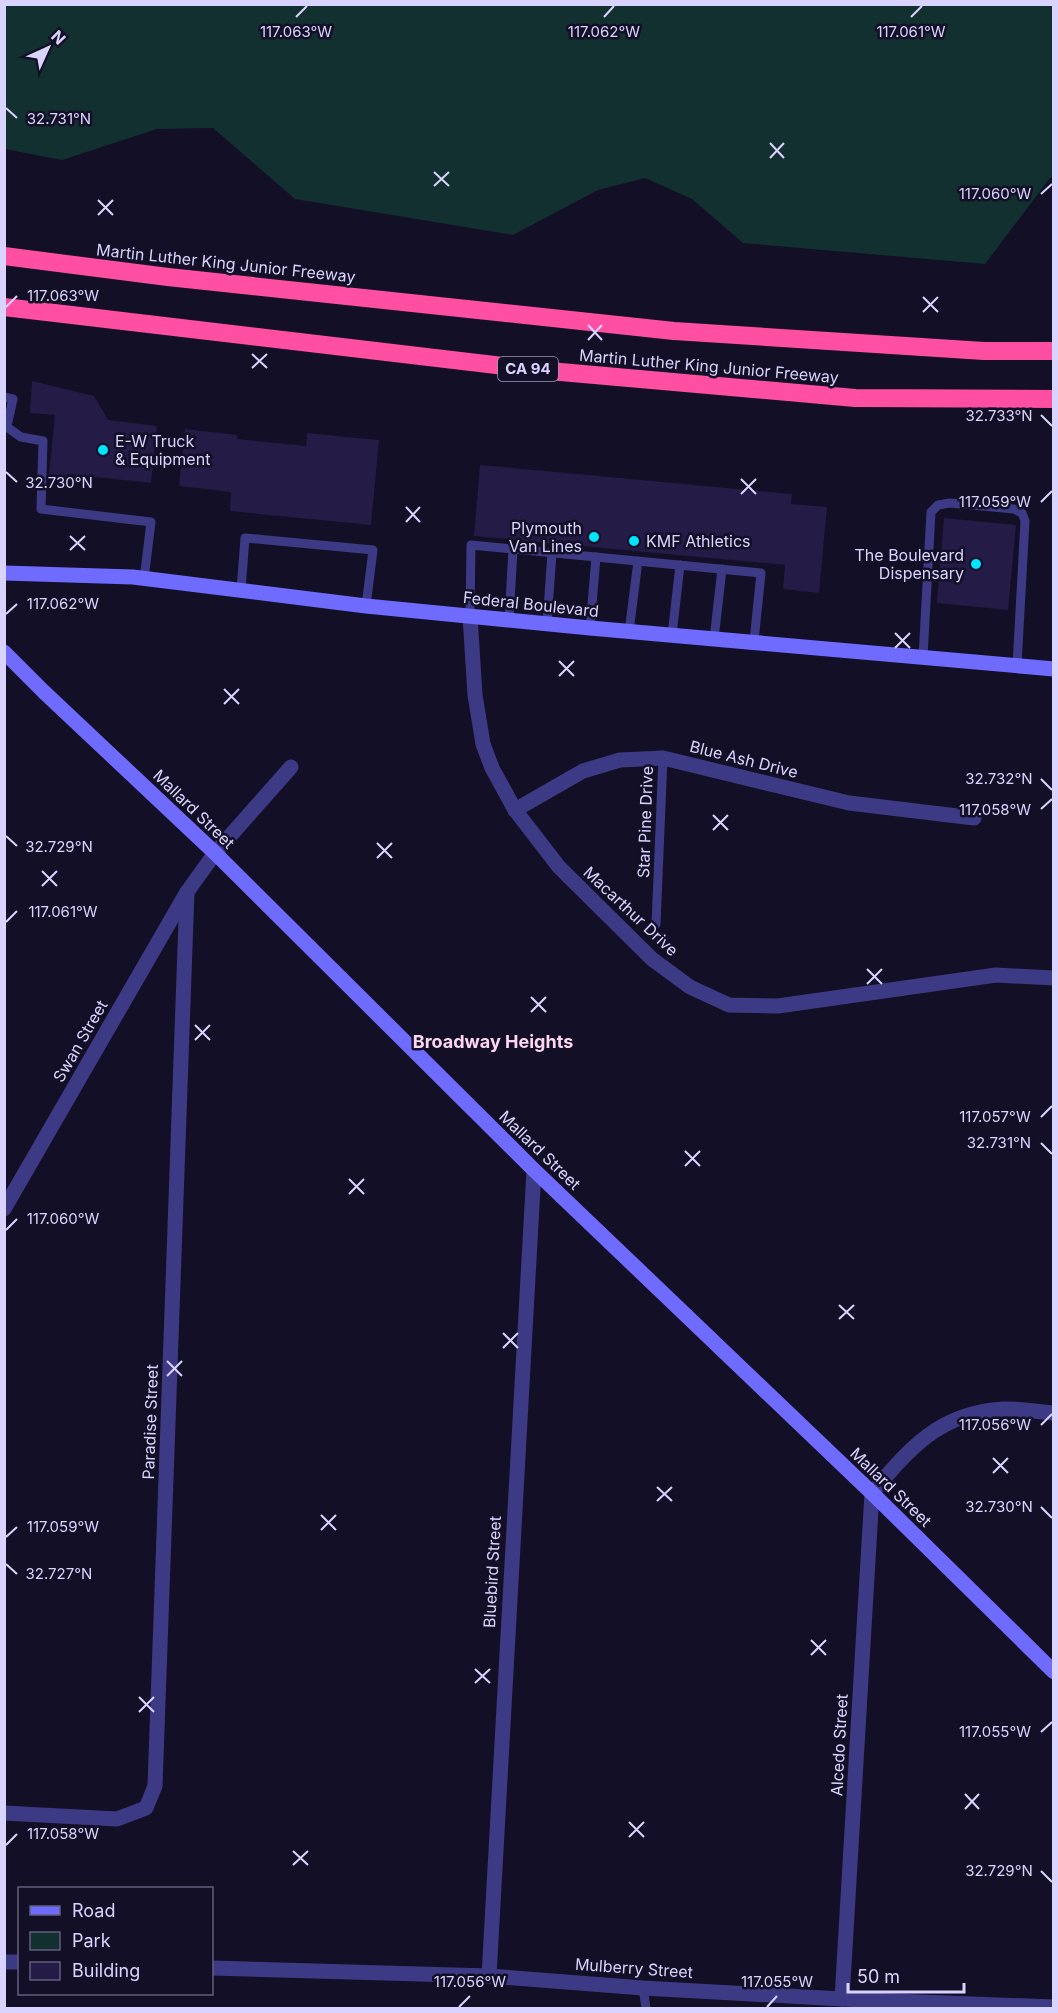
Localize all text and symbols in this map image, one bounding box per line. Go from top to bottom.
north arrow [18,18,78,78]
text: 117.063°W [260,22,332,41]
text: 117.062°W [568,22,640,41]
text: 117.061°W [876,22,946,41]
text: N [47,26,70,49]
text: 32.731°N [27,109,91,128]
text: 117.060°W [959,184,1032,203]
street label: Martin Luther King Junior Freeway [95,239,357,287]
text: 117.063°W [27,286,99,305]
street label: Martin Luther King Junior Freeway [578,345,840,387]
road number: CA 94 [498,357,558,381]
text: 32.733°N [965,406,1033,425]
place label: E-W Truck & Equipment [115,431,210,469]
marker: E-W Truck & Equipment [96,443,110,457]
text: 32.730°N [25,473,93,492]
text: 117.059°W [959,492,1031,511]
place label: Plymouth Van Lines [509,518,582,556]
marker: Plymouth Van Lines [587,530,601,544]
place label: KMF Athletics [646,531,750,551]
marker: KMF Athletics [627,534,641,548]
place label: The Boulevard Dispensary [855,545,964,583]
marker: The Boulevard Dispensary [969,557,983,571]
street label: Federal Boulevard [462,587,600,621]
text: 117.062°W [27,594,99,613]
street label: Blue Ash Drive [688,736,800,782]
street label: Mallard Street [149,765,239,853]
street label: Star Pine Drive [633,766,657,878]
text: 32.732°N [965,769,1033,788]
text: 117.058°W [959,800,1031,819]
text: 32.729°N [25,837,93,856]
street label: Macarthur Drive [579,862,683,960]
text: 117.061°W [28,902,98,921]
street label: Swan Street [48,996,112,1086]
district label: Broadway Heights [413,1031,573,1052]
street label: Mallard Street [495,1106,585,1194]
text: 117.057°W [959,1107,1031,1126]
text: 32.731°N [967,1133,1031,1152]
text: 117.060°W [27,1209,100,1228]
street label: Paradise Street [138,1364,162,1480]
text: 117.056°W [959,1415,1031,1434]
street label: Mallard Street [846,1443,936,1531]
text: 32.730°N [965,1497,1033,1516]
street label: Bluebird Street [479,1516,505,1628]
text: 117.059°W [27,1517,99,1536]
text: 32.727°N [26,1564,92,1583]
street label: Alcedo Street [826,1693,852,1797]
text: 117.055°W [959,1722,1031,1741]
text: 117.058°W [27,1824,99,1843]
text: 32.729°N [965,1861,1033,1880]
legend [18,1887,213,1995]
text: Road [72,1900,115,1921]
text: Park [72,1930,111,1951]
street label: Mulberry Street [574,1954,694,1982]
scale bar [848,1956,964,1994]
text: Building [72,1960,140,1981]
text: 50 m [857,1966,900,1987]
text: 117.056°W [434,1972,506,1991]
text: 117.055°W [741,1972,813,1991]

